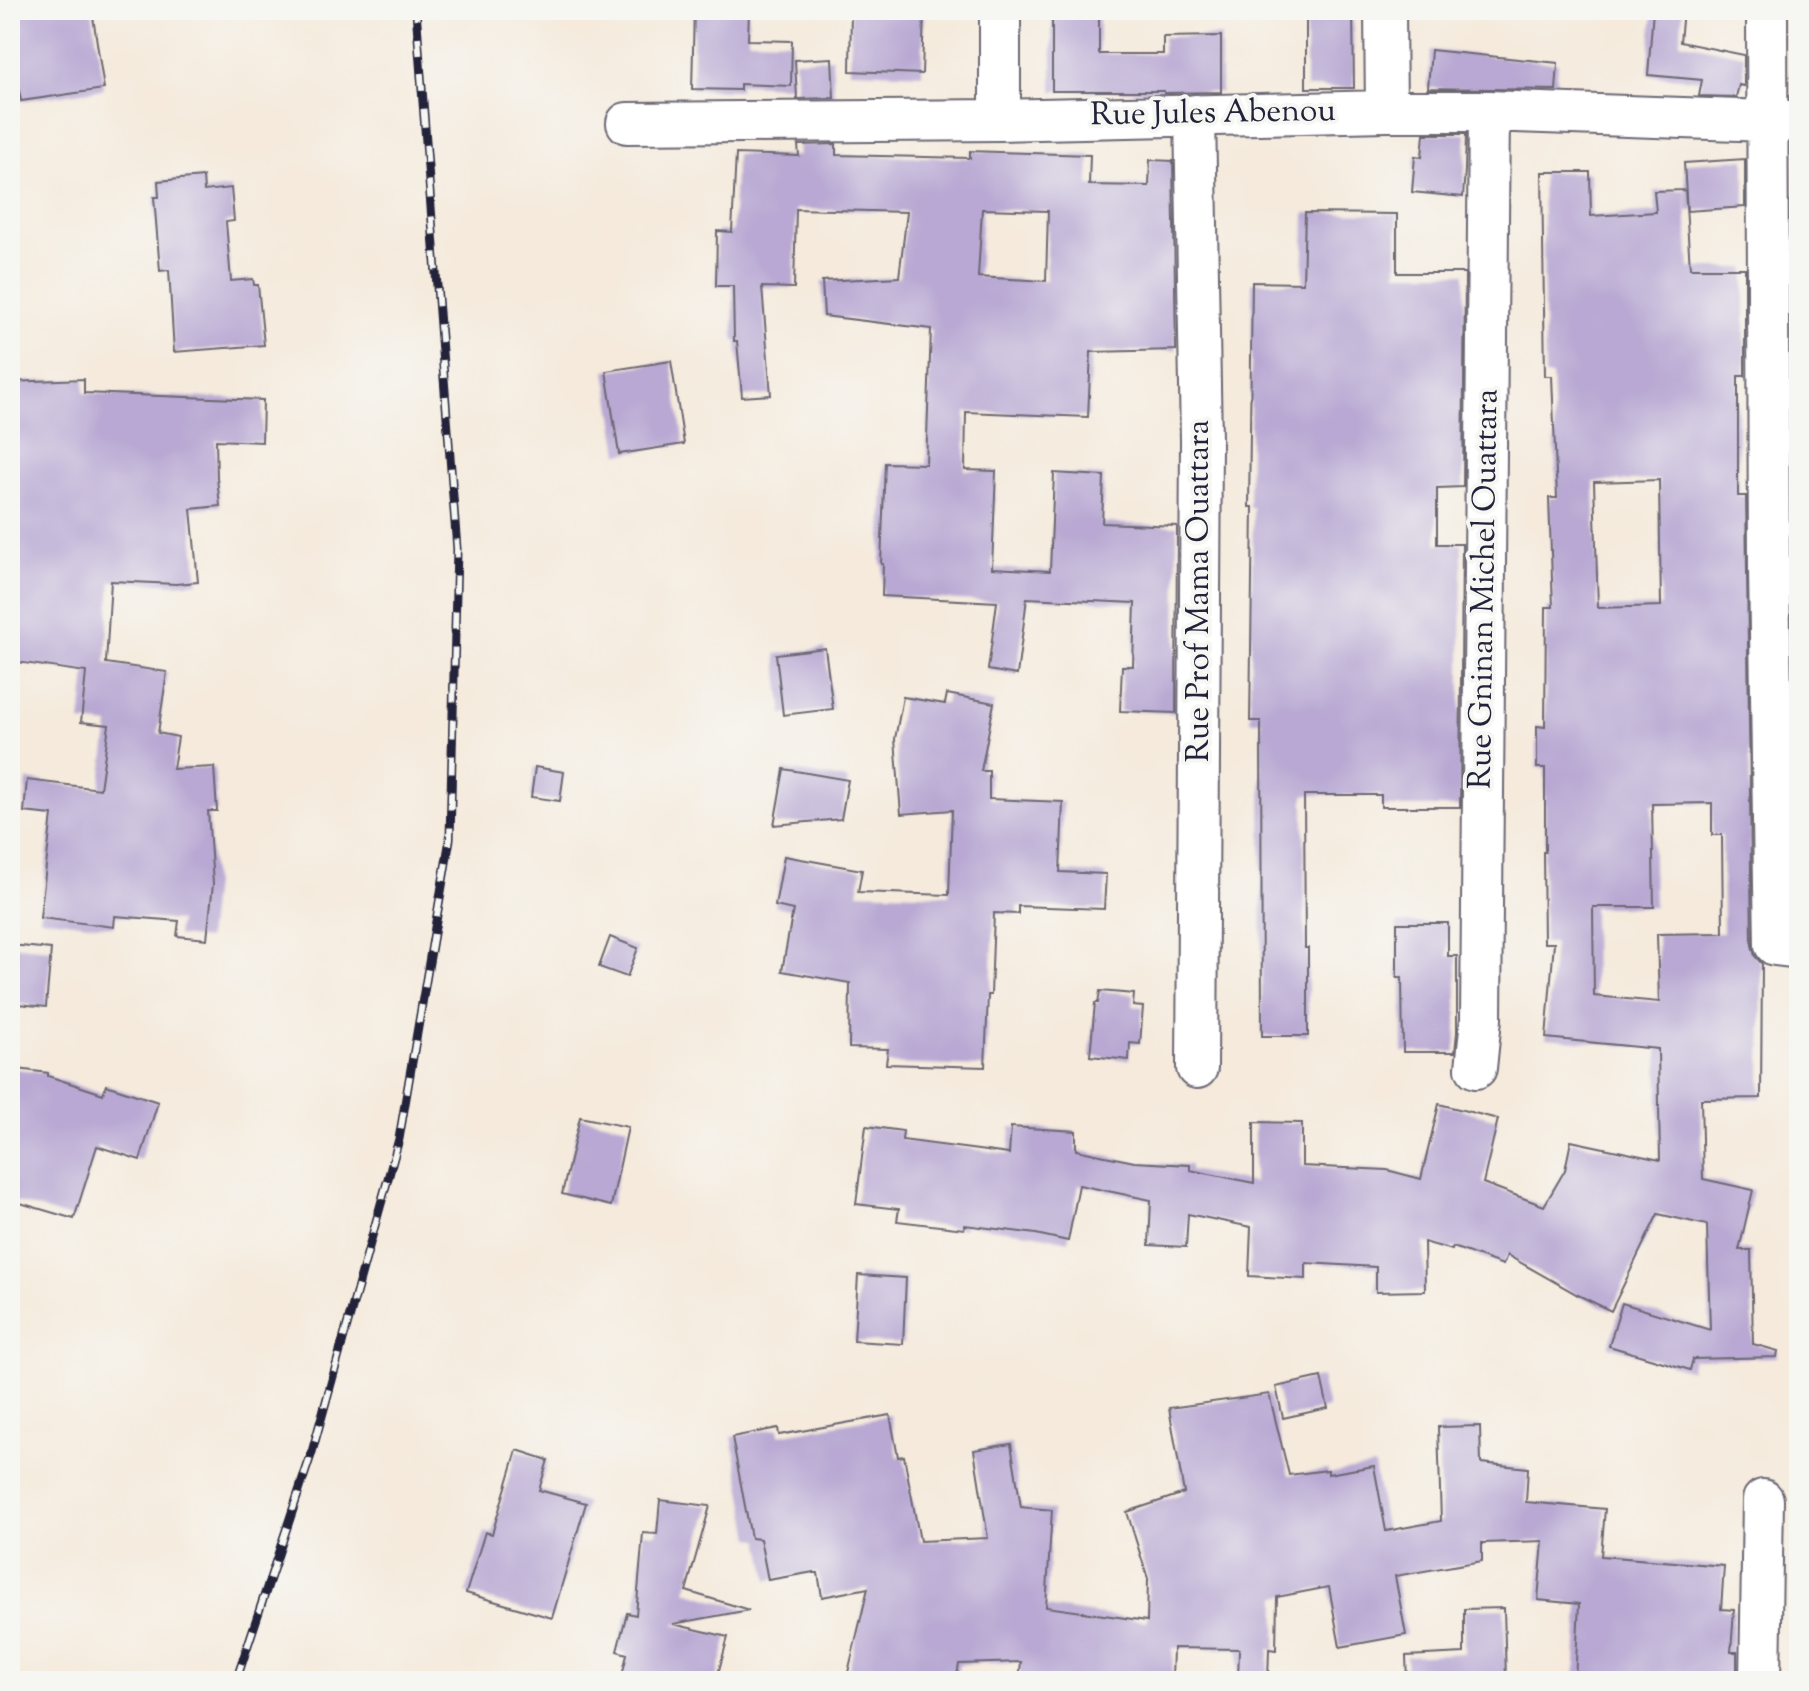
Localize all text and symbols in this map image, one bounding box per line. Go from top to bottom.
street label: Rue Jules Abenou [1090,89,1336,139]
street label: Rue Gninan Michel Ouattara [1459,388,1511,790]
street label: Rue Prof Mama Ouattara [1177,420,1223,762]

